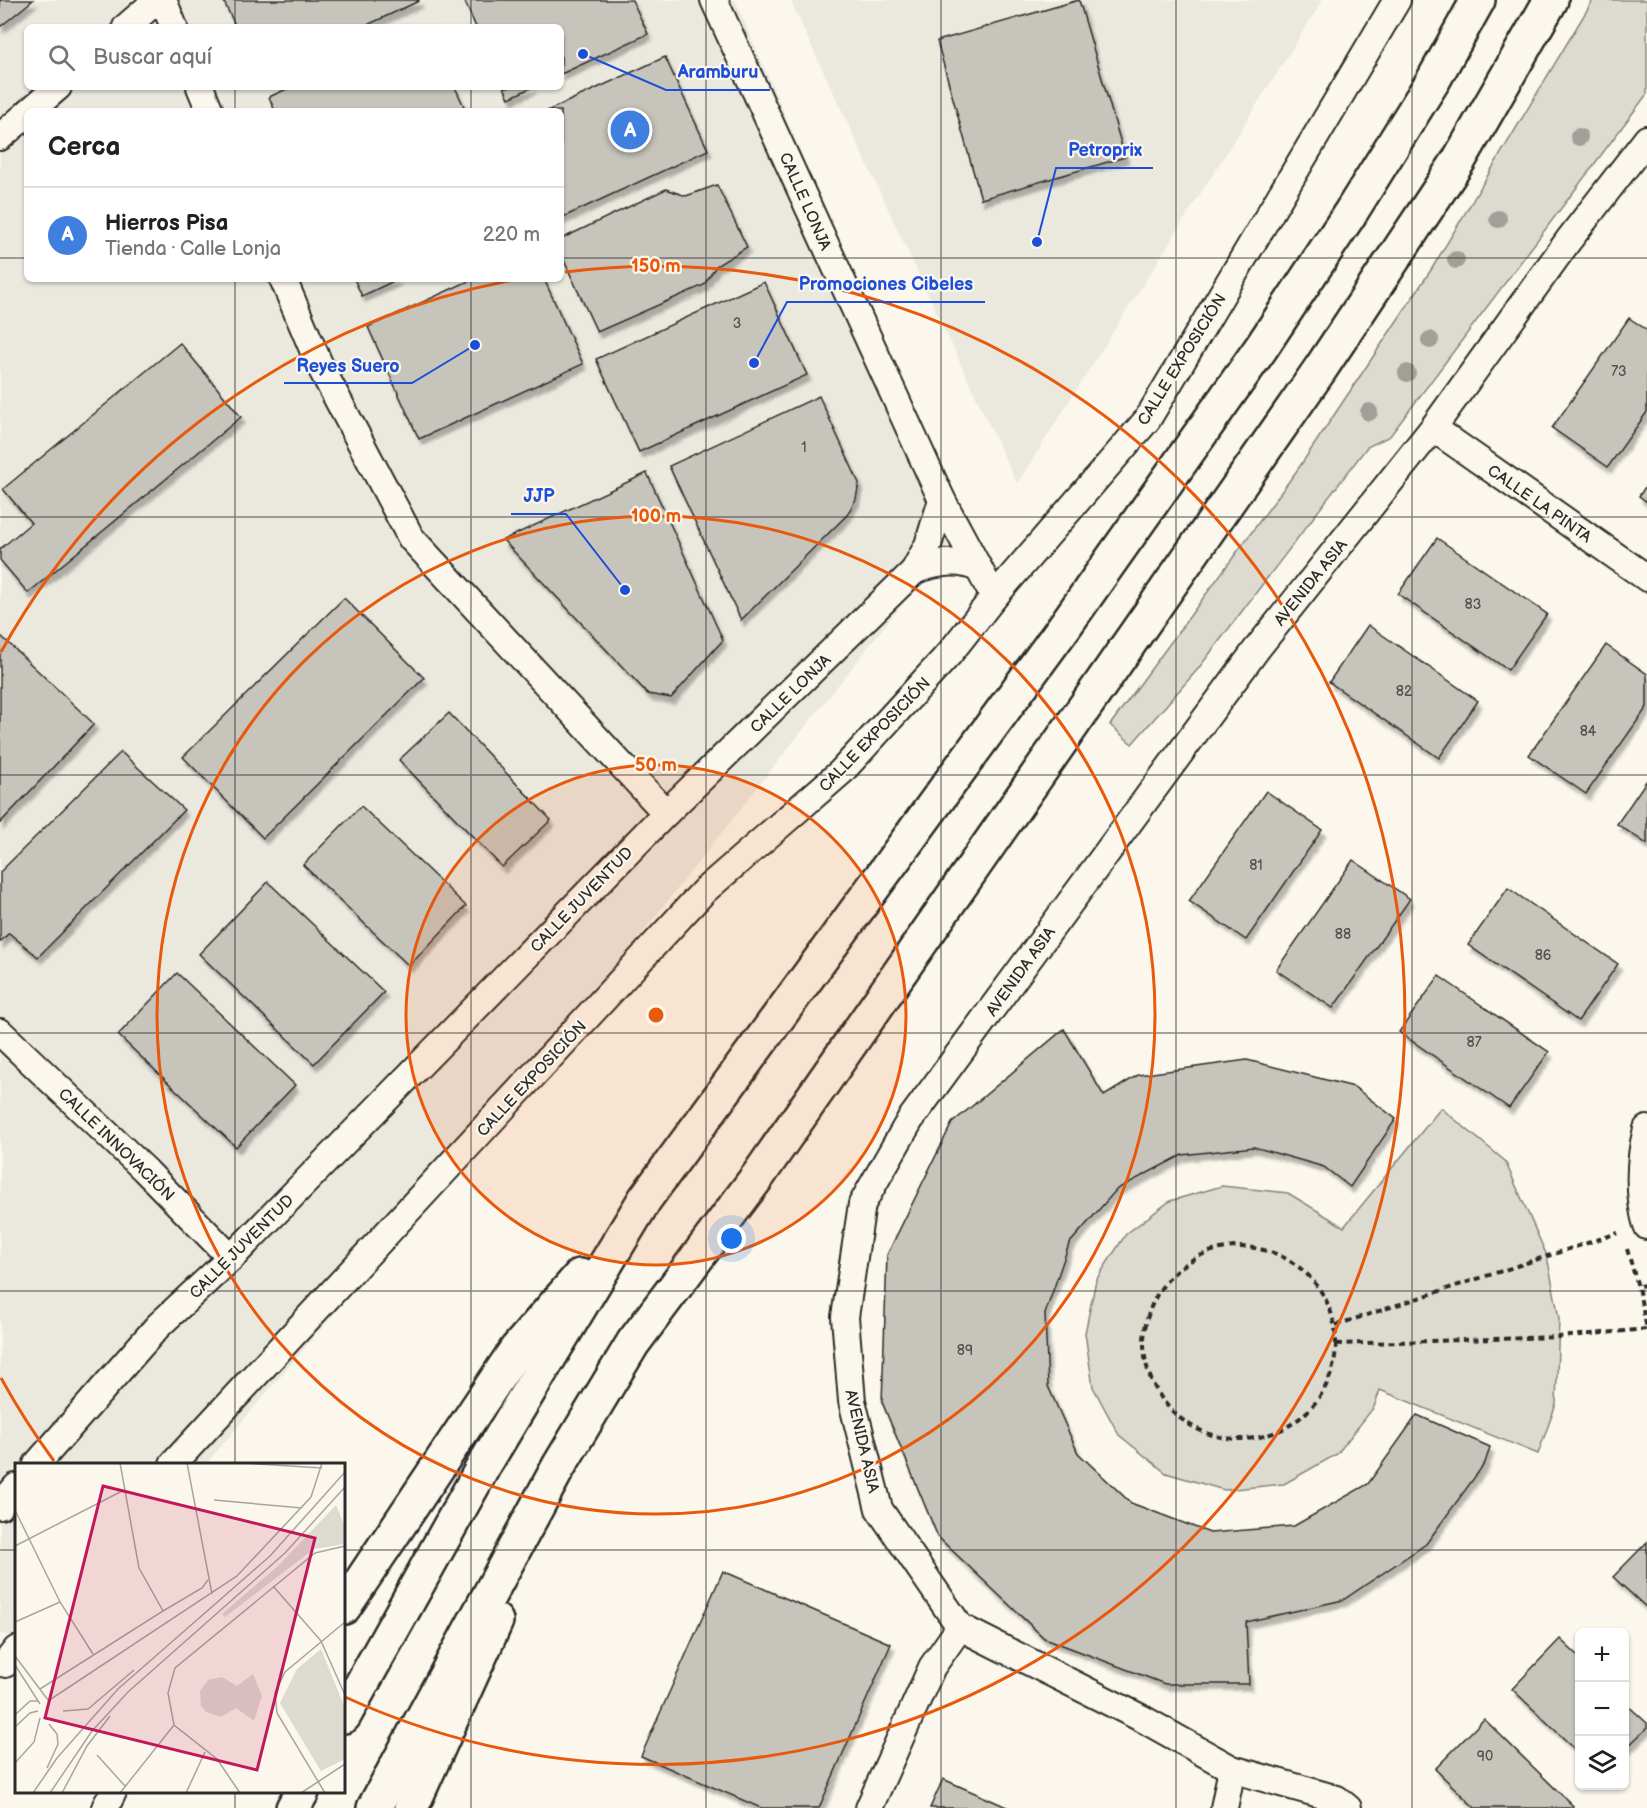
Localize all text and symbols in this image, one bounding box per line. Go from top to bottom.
search box [24,24,564,90]
icon: search [45,41,78,74]
text: Buscar aquí [93,44,212,71]
callout: Aramburu [666,54,770,90]
text: Aramburu [677,62,758,83]
pin: A [610,108,650,152]
text: Cerca [48,132,120,163]
callout: Petroprix [1056,132,1153,168]
text: Petroprix [1068,140,1142,161]
street label: CALLE LONJA [775,150,835,254]
text: Hierros Pisa [105,210,228,237]
text: A [61,223,74,247]
text: 220 m [483,223,540,247]
text: Tienda · Calle Lonja [105,237,281,261]
text: 150 m [631,256,681,277]
callout: Promociones Cibeles [787,266,985,302]
text: Promociones Cibeles [799,274,973,295]
street label: CALLE EXPOSICIÓN [1132,289,1231,429]
house number: 3 [733,315,741,332]
callout: Reyes Suero [284,347,412,383]
text: Reyes Suero [296,356,400,377]
house number: 73 [1611,363,1627,380]
house number: 1 [801,439,807,456]
street label: CALLE LA PINTA [1484,461,1595,547]
callout: JJP [511,478,566,514]
text: JJP [524,486,555,507]
text: 100 m [631,506,681,527]
street label: AVENIDA ASIA [1271,536,1352,630]
house number: 83 [1465,596,1481,613]
street label: CALLE LONJA [747,651,835,737]
street label: CALLE EXPOSICIÓN [814,673,935,796]
house number: 82 [1396,683,1413,700]
house number: 84 [1580,723,1597,740]
text: 50 m [635,755,677,776]
street label: CALLE JUVENTUD [527,843,637,957]
house number: 81 [1249,857,1263,874]
street label: AVENIDA ASIA [983,924,1060,1020]
house number: 88 [1335,926,1351,943]
house number: 86 [1535,947,1552,964]
centre of rings [646,1005,666,1025]
street label: CALLE EXPOSICIÓN [472,1016,591,1141]
house number: 87 [1466,1034,1482,1051]
street label: CALLE INNOVACIÓN [54,1083,179,1205]
street label: CALLE JUVENTUD [186,1191,298,1303]
your location [717,1224,746,1253]
house number: 89 [957,1342,973,1359]
street label: AVENIDA ASIA [840,1388,883,1495]
inset map [15,1463,345,1793]
map controls [1575,1628,1629,1790]
button: + [1575,1628,1629,1682]
button: − [1575,1682,1629,1736]
button: layers [1575,1736,1629,1790]
house number: 90 [1477,1748,1493,1765]

